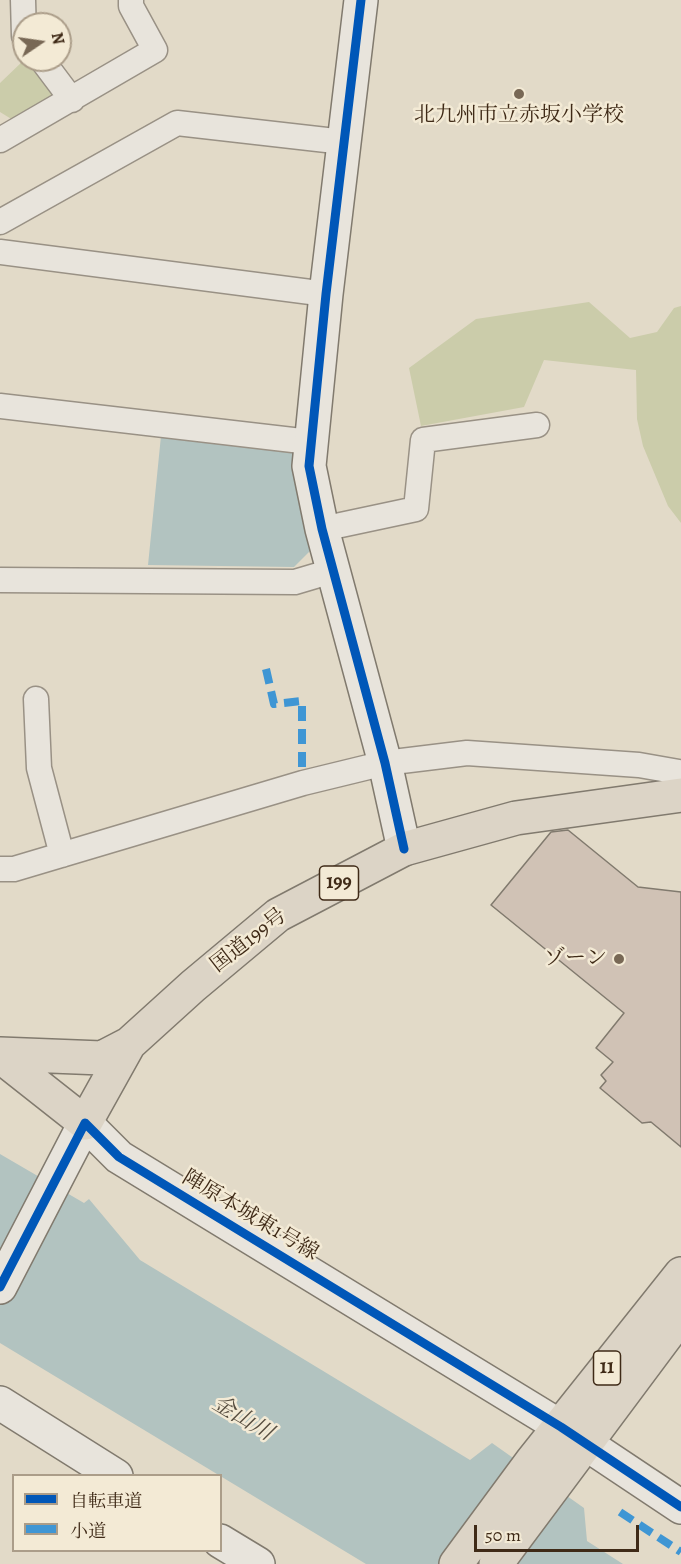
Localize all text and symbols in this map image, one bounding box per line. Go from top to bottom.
north arrow [12,12,72,72]
text: N [46,30,70,47]
marker: 北九州市立赤坂小学校 [512,87,526,101]
place label: 北九州市立赤坂小学校 [414,103,624,129]
road number: 199 [320,866,358,900]
street label: 国道199号 [206,904,292,978]
place label: ゾーン [544,946,607,972]
marker: ゾーン [612,952,626,966]
street label: 陣原本城東1号線 [177,1165,323,1267]
road number: 11 [594,1351,620,1385]
water label: 金山川 [207,1391,277,1447]
legend [12,1474,222,1552]
text: 自転車道 [70,1489,142,1513]
scale bar [477,1513,642,1551]
text: 小道 [70,1519,106,1543]
text: 50 m [485,1523,521,1547]

